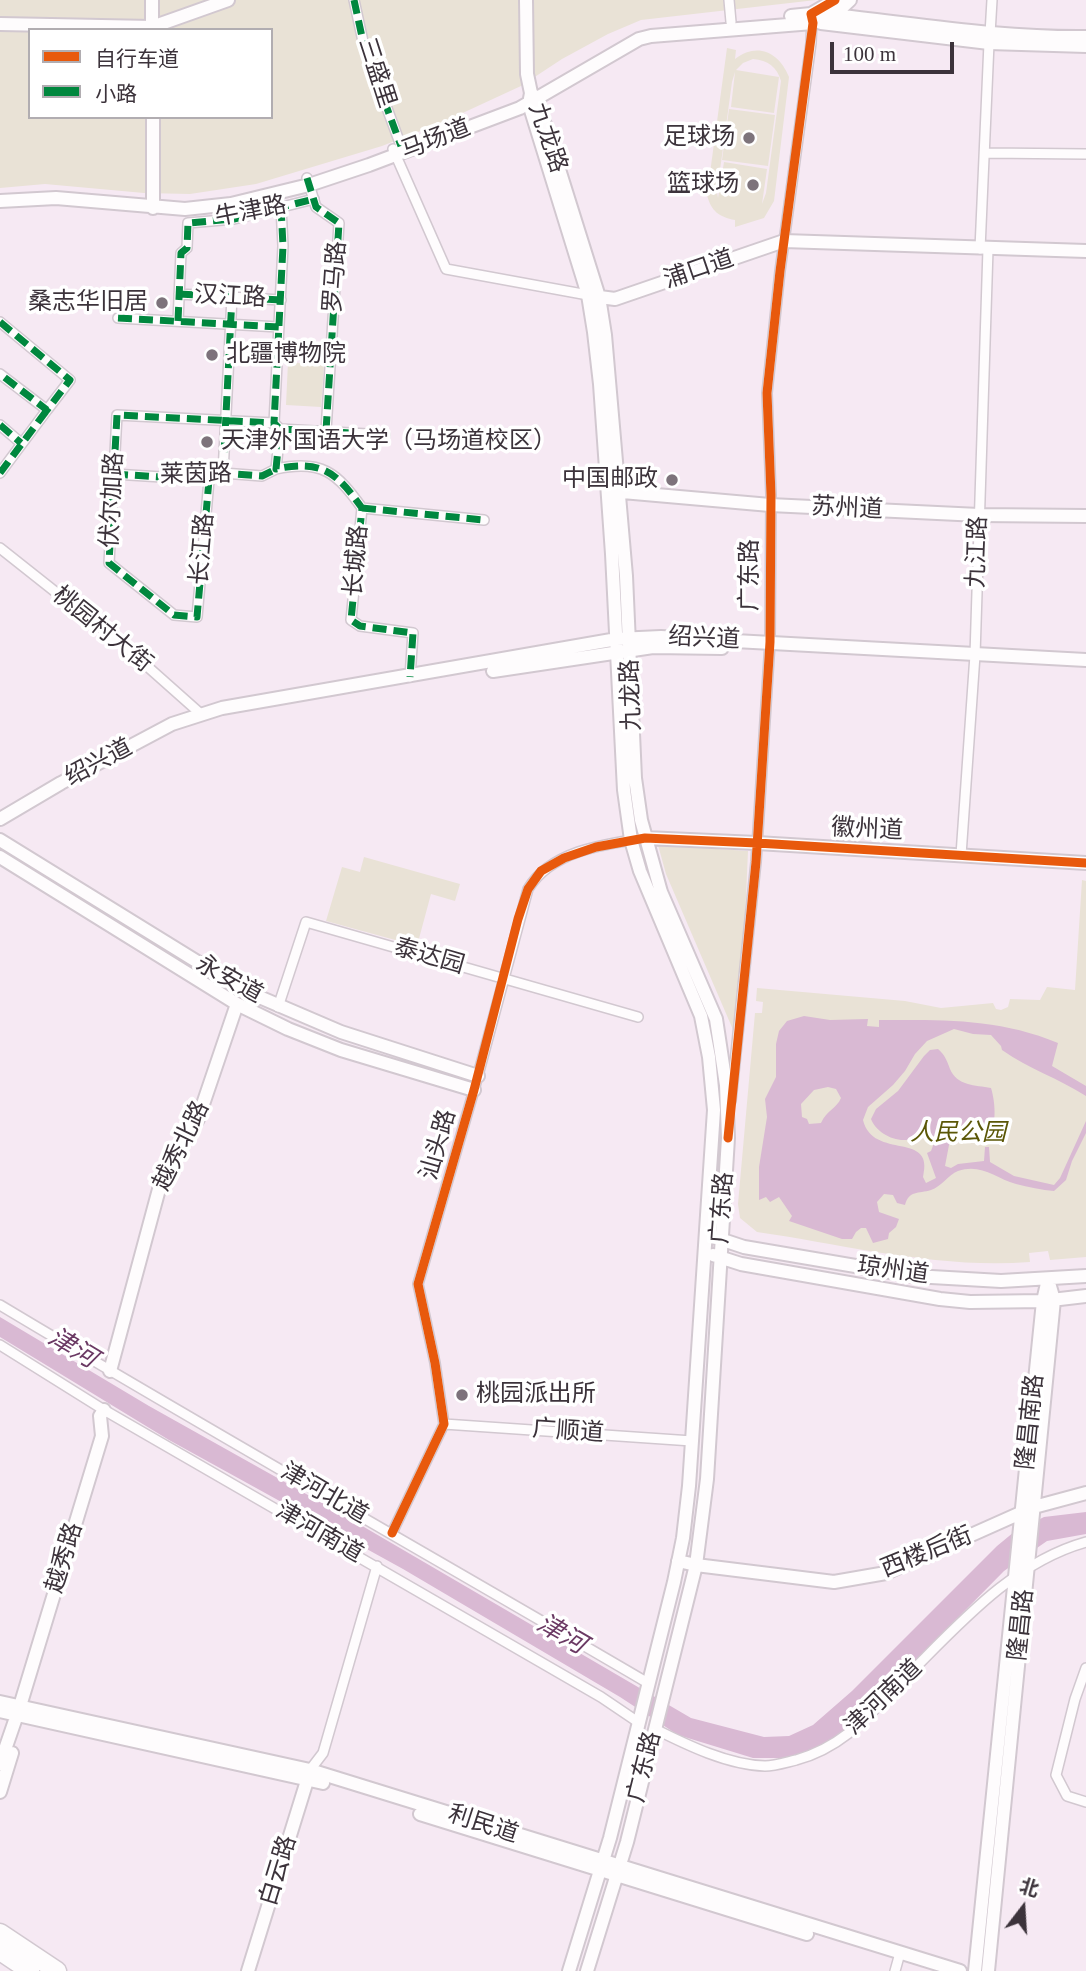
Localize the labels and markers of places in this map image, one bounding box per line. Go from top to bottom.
place label: 足球场 [663,124,735,152]
marker: 足球场 [741,130,757,146]
place label: 篮球场 [667,171,739,199]
marker: 篮球场 [745,177,761,193]
place label: 桑志华旧居 [28,289,148,317]
marker: 桑志华旧居 [154,295,170,311]
place label: 北疆博物院 [226,341,346,369]
marker: 北疆博物院 [204,347,220,363]
place label: 天津外国语大学（马场道校区） [221,428,557,456]
marker: 天津外国语大学（马场道校区） [199,434,215,450]
place label: 中国邮政 [562,466,658,494]
marker: 中国邮政 [664,472,680,488]
place label: 桃园派出所 [476,1381,596,1409]
marker: 桃园派出所 [454,1387,470,1403]

